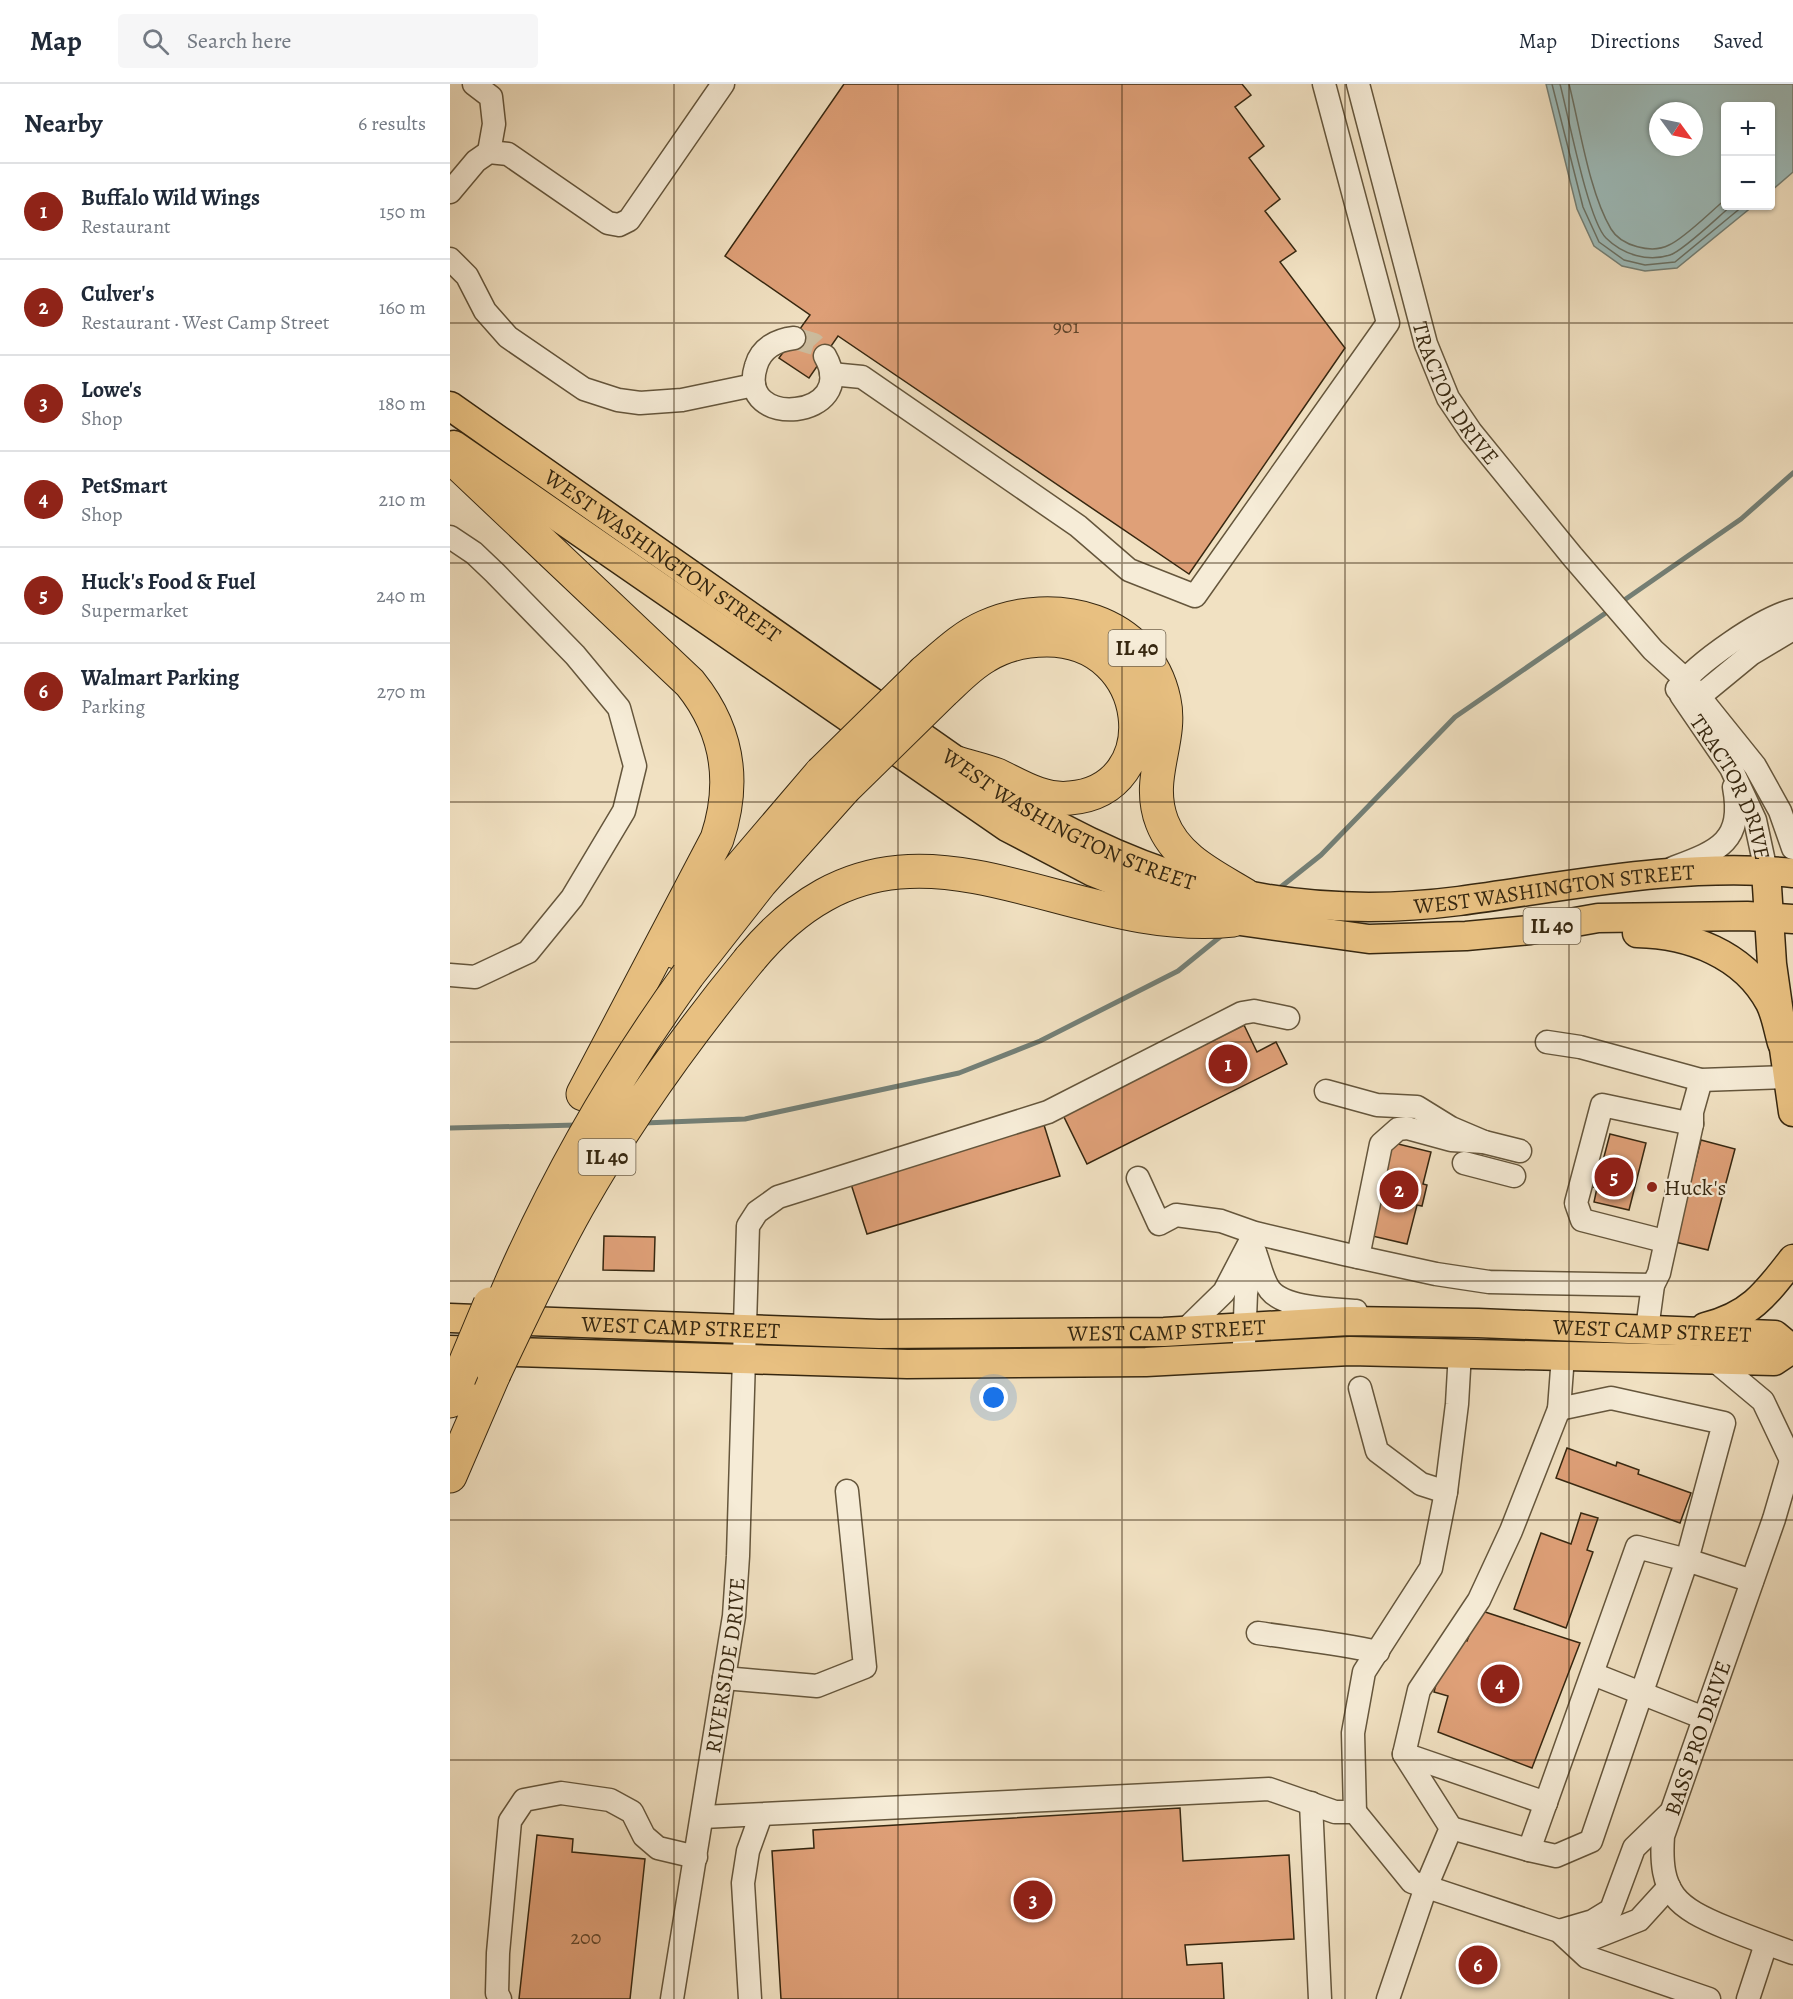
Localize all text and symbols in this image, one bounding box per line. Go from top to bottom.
search box [118,14,538,68]
text: Map [30,22,82,60]
icon: search [139,25,172,58]
text: Search here [187,26,291,56]
text: Map [1519,27,1557,55]
text: Directions [1590,27,1680,55]
text: Saved [1713,27,1763,55]
north arrow [1649,102,1703,156]
map controls [1721,102,1775,210]
button: + [1721,102,1775,156]
text: Nearby [24,106,103,141]
text: 6 results [358,110,426,137]
button: − [1721,156,1775,210]
text: Buffalo Wild Wings [81,183,260,213]
text: 1 [40,198,47,225]
text: 150 m [379,198,426,225]
text: Restaurant [81,213,171,240]
text: Culver's [81,279,154,309]
text: 2 [39,294,48,321]
text: 160 m [379,294,426,321]
text: Restaurant · West Camp Street [81,309,329,336]
house number: 901 [1053,313,1079,340]
street label: TRACTOR DRIVE [1405,318,1506,471]
text: Lowe's [81,375,142,405]
text: 3 [39,390,48,417]
text: 180 m [378,390,426,417]
text: Shop [81,405,123,432]
street label: WEST WASHINGTON STREET [537,462,787,650]
text: PetSmart [81,471,167,501]
text: 4 [39,486,48,513]
text: 210 m [378,486,426,513]
text: Shop [81,501,123,528]
text: Huck's Food & Fuel [81,567,256,597]
text: 5 [39,582,48,609]
text: 240 m [376,582,426,609]
text: Supermarket [81,597,188,624]
road number: IL 40 [1108,630,1166,666]
text: Walmart Parking [81,663,239,693]
text: 6 [39,678,48,705]
text: 270 m [377,678,426,705]
text: Parking [81,693,145,720]
street label: TRACTOR DRIVE [1682,709,1777,863]
street label: WEST WASHINGTON STREET [935,741,1199,898]
street label: WEST WASHINGTON STREET [1411,857,1695,922]
road number: IL 40 [1524,908,1580,944]
pin: 1 [1208,1042,1248,1086]
road number: IL 40 [578,1139,636,1175]
pin: 5 [1594,1154,1634,1200]
pin: 2 [1380,1168,1418,1212]
place label: Huck's [1664,1173,1726,1203]
marker: Huck's [1645,1180,1659,1194]
street label: WEST CAMP STREET [580,1309,781,1346]
street label: WEST CAMP STREET [1066,1312,1267,1349]
street label: WEST CAMP STREET [1551,1312,1752,1350]
your location [979,1383,1008,1412]
street label: RIVERSIDE DRIVE [698,1577,753,1755]
street label: BASS PRO DRIVE [1657,1657,1738,1820]
pin: 4 [1480,1662,1520,1706]
pin: 3 [1014,1878,1052,1922]
house number: 200 [571,1924,601,1951]
pin: 6 [1458,1942,1498,1988]

